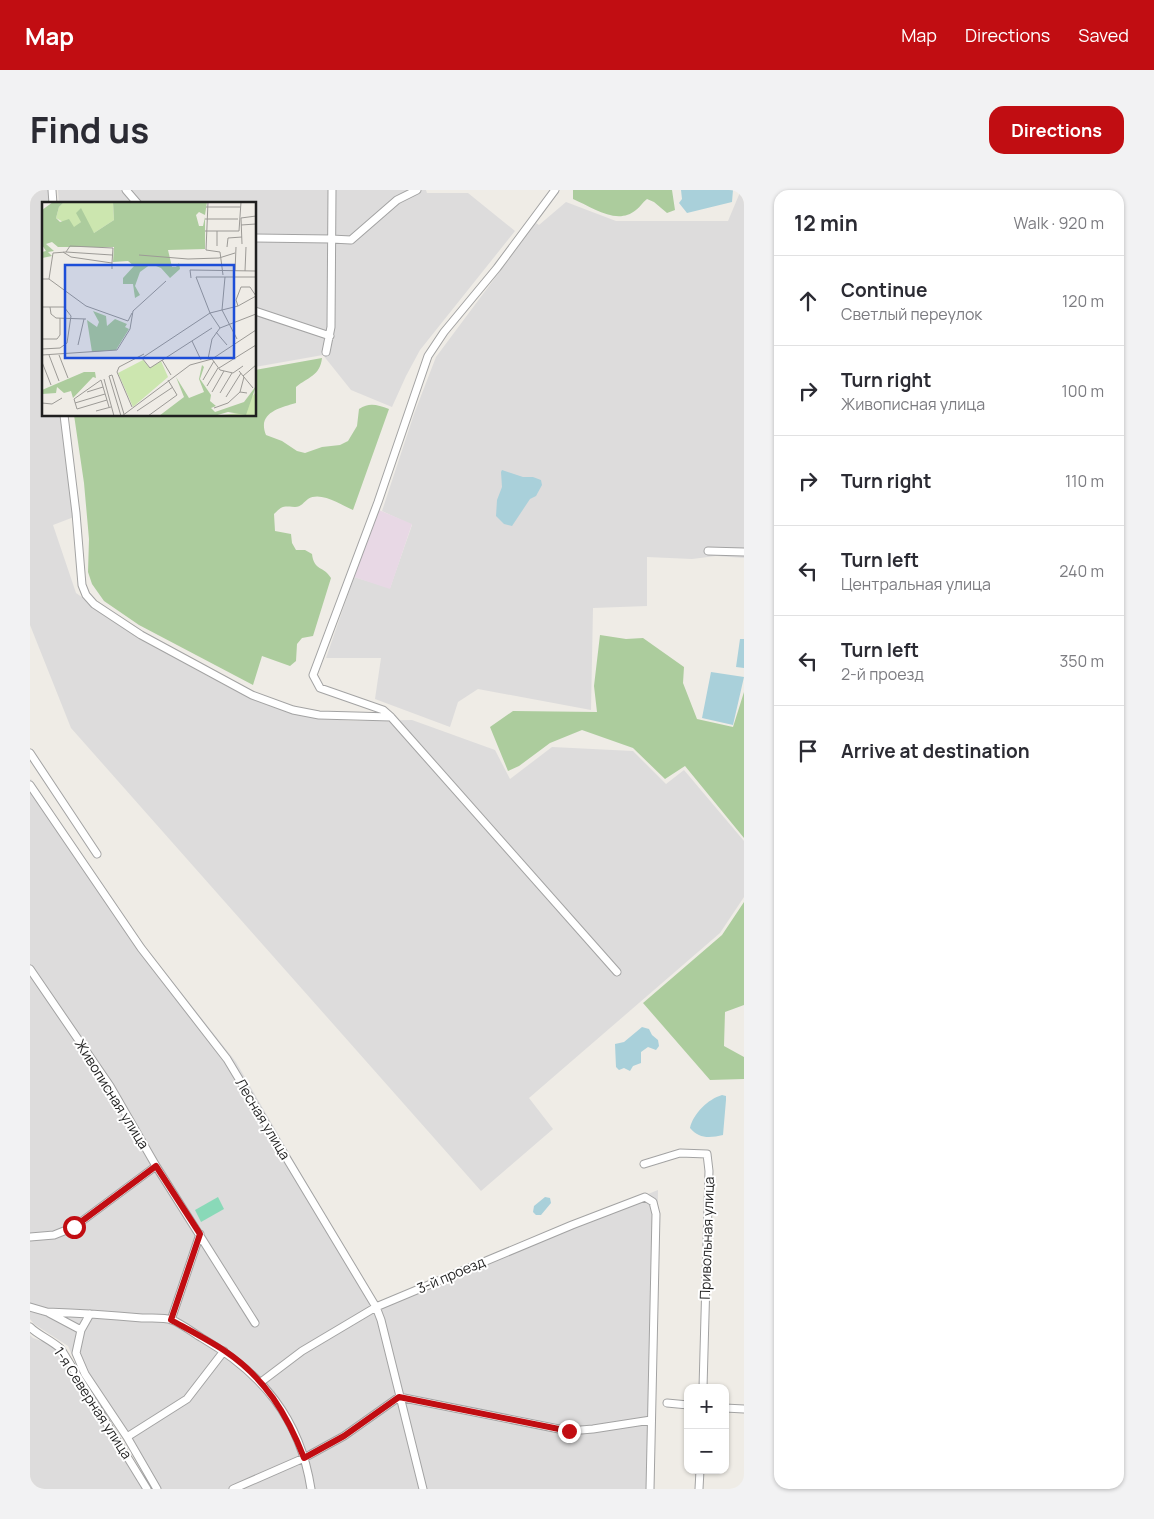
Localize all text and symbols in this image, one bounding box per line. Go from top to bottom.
text: Map [25,19,74,52]
text: Map [901,23,937,47]
text: Directions [965,23,1050,47]
text: Saved [1078,23,1129,47]
text: Find us [30,106,149,154]
button: Directions [989,106,1124,154]
inset map [42,202,256,416]
text: 12 min [794,209,858,237]
text: Walk · 920 m [1014,212,1104,234]
text: Continue [841,277,927,303]
icon: ahead [794,287,822,315]
text: 120 m [1062,290,1104,312]
text: Светлый переулок [841,303,982,325]
text: Turn right [841,367,931,393]
icon: right [794,377,822,405]
text: 100 m [1061,380,1104,402]
text: Живописная улица [841,393,985,415]
icon: right [794,467,822,495]
text: Turn right [841,468,931,494]
text: 110 m [1065,470,1104,492]
text: Turn left [841,547,919,573]
icon: left [794,557,822,585]
text: 240 m [1059,560,1104,582]
text: Центральная улица [841,573,991,595]
text: Turn left [841,637,919,663]
icon: left [794,647,822,675]
text: 350 m [1059,650,1104,672]
text: 2-й проезд [841,663,924,685]
icon: arrive [794,737,822,765]
text: Arrive at destination [841,738,1030,764]
street label: Живописная улица [71,1035,154,1152]
street label: Лесная улица [232,1074,295,1163]
street label: Привольная улица [695,1176,718,1300]
route start [63,1216,86,1239]
street label: 3-й проезд [414,1252,488,1297]
street label: 1-я Северная улица [50,1343,137,1462]
map controls [684,1384,729,1474]
button: + [684,1384,729,1429]
route end [558,1420,581,1443]
button: − [684,1429,729,1474]

